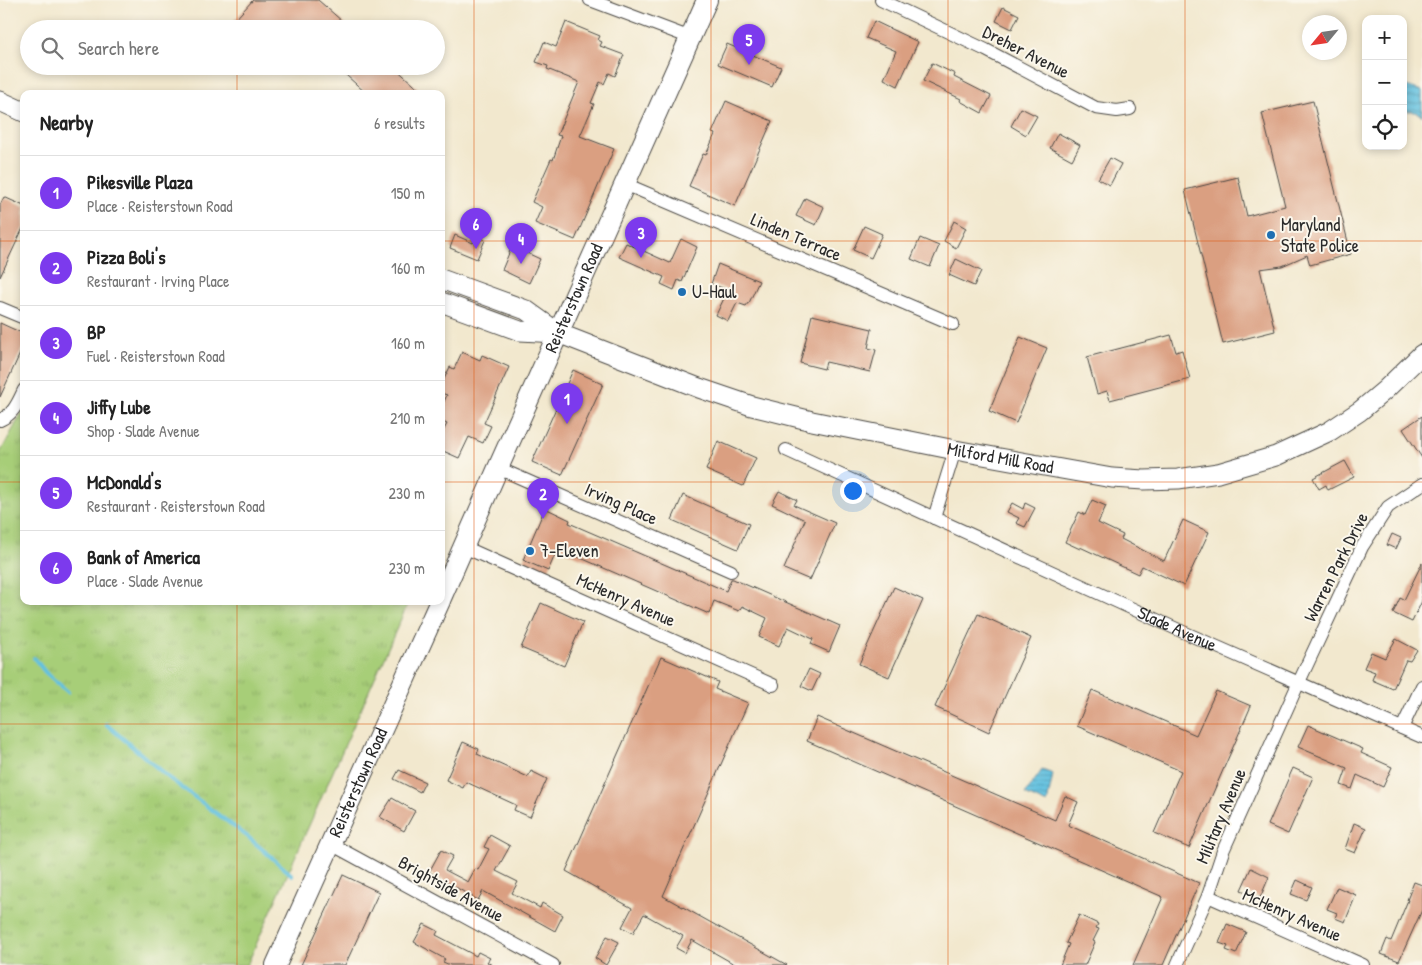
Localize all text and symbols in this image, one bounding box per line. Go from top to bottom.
north arrow [1302,15,1347,60]
map controls [1362,15,1407,150]
button: + [1362,15,1407,60]
street label: Dreher Avenue [979,19,1074,84]
search box [20,20,445,75]
pin: 5 [733,24,765,65]
icon: search [38,34,66,62]
text: Search here [78,35,159,61]
button: − [1362,60,1407,105]
button: locate [1362,105,1407,150]
text: Nearby [40,108,93,137]
text: 6 results [374,112,425,134]
text: Pikesville Plaza [87,169,192,195]
text: 1 [53,182,59,204]
text: 150 m [391,182,425,204]
text: Place · Reisterstown Road [87,195,232,217]
street label: Linden Terrace [747,206,845,267]
pin: 6 [460,208,492,249]
place label: Maryland State Police [1281,212,1359,258]
pin: 3 [625,217,657,258]
pin: 4 [505,223,537,264]
marker: Maryland State Police [1265,229,1277,241]
street label: Reisterstown Road [538,239,609,357]
text: Pizza Boli's [87,244,166,270]
text: 2 [52,257,60,279]
text: 160 m [391,257,425,279]
text: Restaurant · Irving Place [87,270,229,292]
place label: U-Haul [692,279,737,304]
marker: U-Haul [676,286,688,298]
text: BP [87,319,106,345]
text: 3 [52,332,60,354]
text: 160 m [391,332,425,354]
text: Fuel · Reisterstown Road [87,345,225,367]
pin: 1 [551,383,583,424]
text: Jiffy Lube [87,394,151,420]
text: 4 [53,407,59,429]
text: 210 m [390,407,425,429]
text: Shop · Slade Avenue [87,420,200,442]
street label: Milford Mill Road [945,436,1056,479]
text: McDonald's [87,469,161,495]
street label: Irving Place [581,476,662,531]
pin: 2 [527,478,559,519]
your location [840,478,866,504]
text: 5 [53,482,59,504]
text: 230 m [389,482,425,504]
text: Restaurant · Reisterstown Road [87,495,265,517]
street label: Warren Park Drive [1297,508,1374,626]
place label: 7-Eleven [540,538,599,563]
text: Bank of America [87,544,200,570]
marker: 7-Eleven [524,545,536,557]
text: 6 [53,557,59,579]
text: 230 m [389,557,425,579]
street label: McHenry Avenue [573,567,680,632]
text: Place · Slade Avenue [87,570,203,592]
street label: Slade Avenue [1134,600,1221,657]
street label: Reisterstown Road [322,724,393,841]
street label: Military Avenue [1189,764,1252,867]
street label: Brightside Avenue [394,849,508,928]
street label: McHenry Avenue [1239,882,1346,947]

